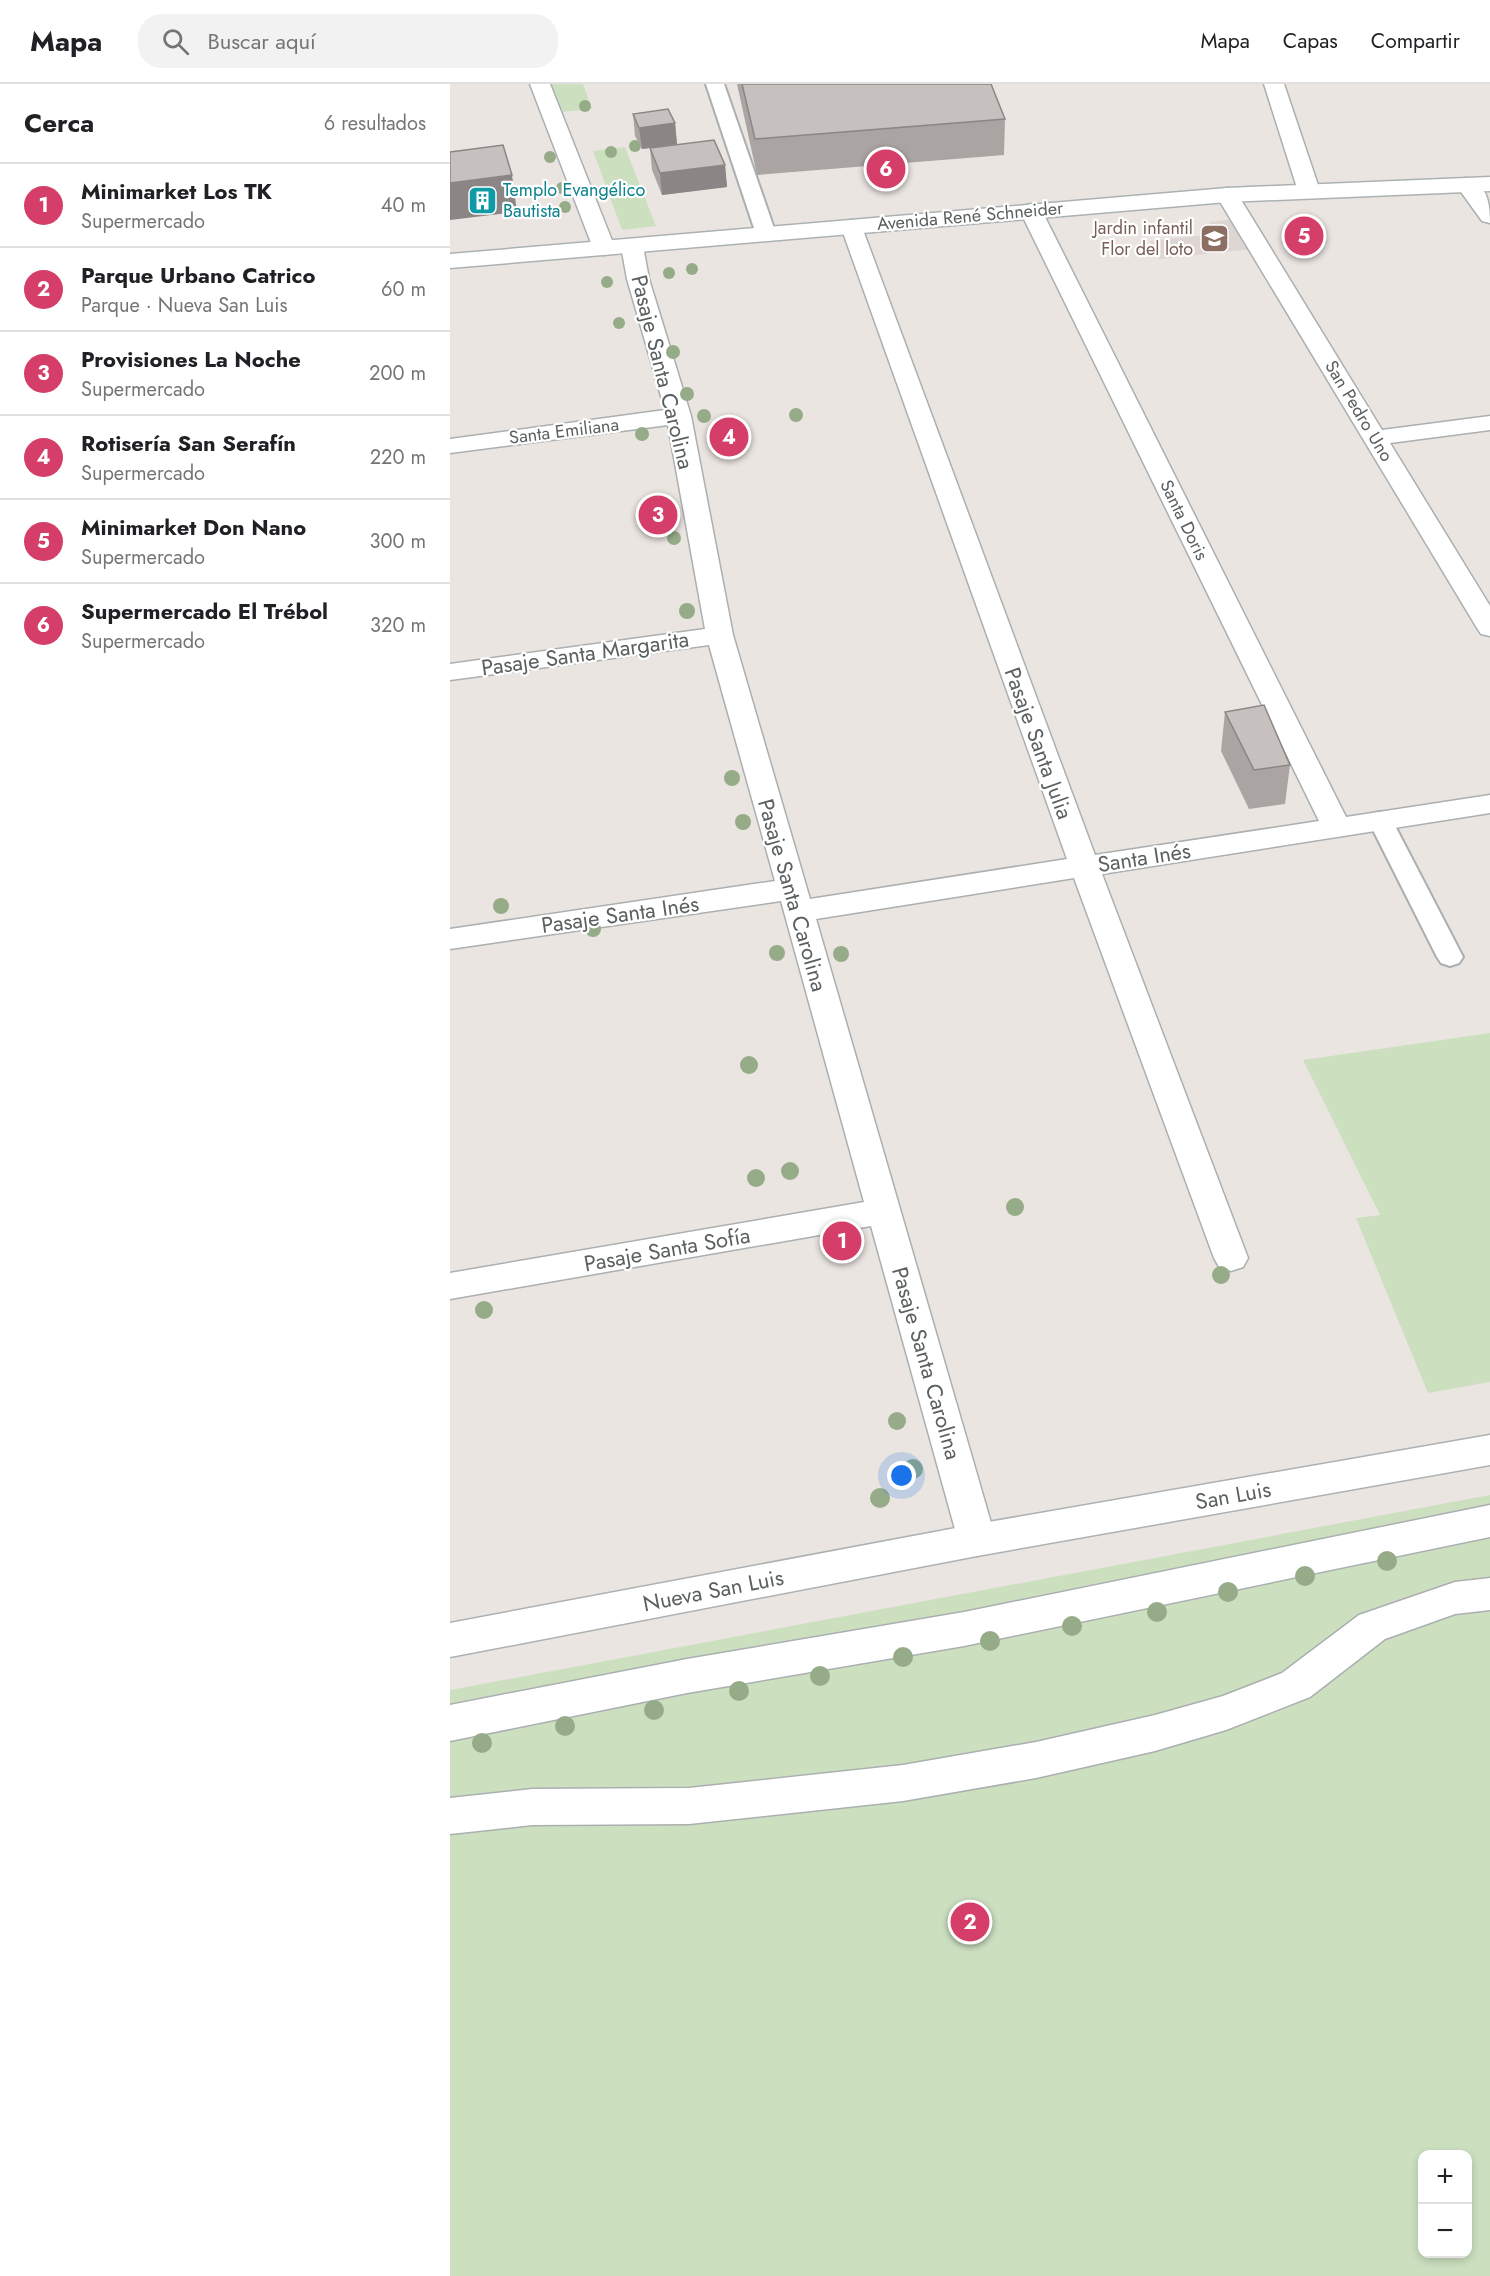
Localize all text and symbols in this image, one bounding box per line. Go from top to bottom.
search box [138,14,558,68]
text: Mapa [30,21,102,62]
icon: search [159,25,192,58]
text: Buscar aquí [207,25,316,57]
text: Mapa [1201,26,1250,56]
text: Capas [1283,26,1338,56]
text: Compartir [1371,26,1460,56]
text: Cerca [24,104,94,142]
text: 6 resultados [324,109,426,138]
pin: 6 [866,146,906,191]
text: Minimarket Los TK [81,175,272,207]
place label: Templo Evangélico Bautista [503,177,645,224]
building icon: Templo Evangélico Bautista [466,184,498,216]
text: 1 [38,191,49,220]
text: 40 m [381,191,426,220]
street label: Avenida René Schneider [876,195,1065,237]
text: Supermercado [81,207,205,236]
pin: 5 [1284,214,1324,258]
place label: Jardin infantil Flor del loto [1092,215,1193,262]
school or university icon: Jardin infantil Flor del loto [1198,222,1230,254]
text: Parque Urbano Catrico [81,259,315,291]
street label: Pasaje Santa Carolina [623,271,703,473]
text: 2 [37,275,50,304]
text: 60 m [381,275,426,304]
text: Parque · Nueva San Luis [81,291,288,320]
text: Provisiones La Noche [81,343,301,375]
street label: San Pedro Uno [1319,355,1400,467]
text: 3 [37,359,50,388]
text: 200 m [369,359,426,388]
text: Supermercado [81,375,205,404]
street label: Santa Emiliana [508,411,620,451]
pin: 4 [710,414,748,460]
text: Rotisería San Serafín [81,427,296,459]
text: 4 [37,443,50,472]
text: 220 m [370,443,426,472]
text: Supermercado [81,459,205,488]
street label: Santa Doris [1153,475,1215,565]
pin: 3 [638,492,678,538]
text: Minimarket Don Nano [81,511,306,543]
text: 5 [37,527,50,556]
text: 300 m [369,527,426,556]
text: Supermercado [81,543,205,572]
text: Supermercado El Trébol [81,595,328,627]
text: 6 [37,611,50,640]
text: 320 m [370,611,426,640]
street label: Pasaje Santa Margarita [479,623,691,683]
text: Supermercado [81,627,205,656]
street label: Pasaje Santa Julia [997,662,1081,824]
street label: Pasaje Santa Carolina [750,795,836,995]
street label: Santa Inés [1095,834,1193,880]
street label: Pasaje Santa Inés [539,887,701,941]
pin: 1 [822,1218,862,1264]
street label: Pasaje Santa Sofía [581,1219,753,1279]
street label: Pasaje Santa Carolina [884,1263,970,1463]
your location [887,1461,916,1490]
street label: San Luis [1193,1473,1274,1517]
street label: Nueva San Luis [640,1561,786,1619]
pin: 2 [950,1900,990,1944]
map controls [1418,2150,1472,2258]
button: + [1418,2150,1472,2204]
button: − [1418,2204,1472,2258]

